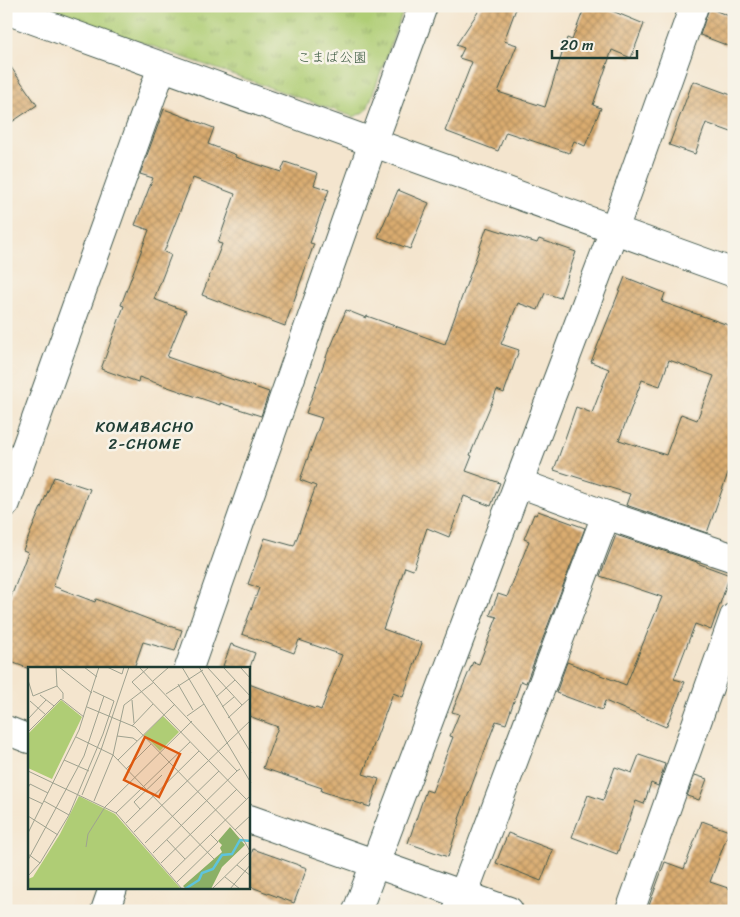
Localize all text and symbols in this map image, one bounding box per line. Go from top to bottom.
scale bar [552,28,638,60]
text: 20 m [560,32,594,58]
park label: こまば公園 [297,45,367,70]
district label: KOMABACHO 2-CHOME [96,414,194,457]
inset map [28,667,250,890]

